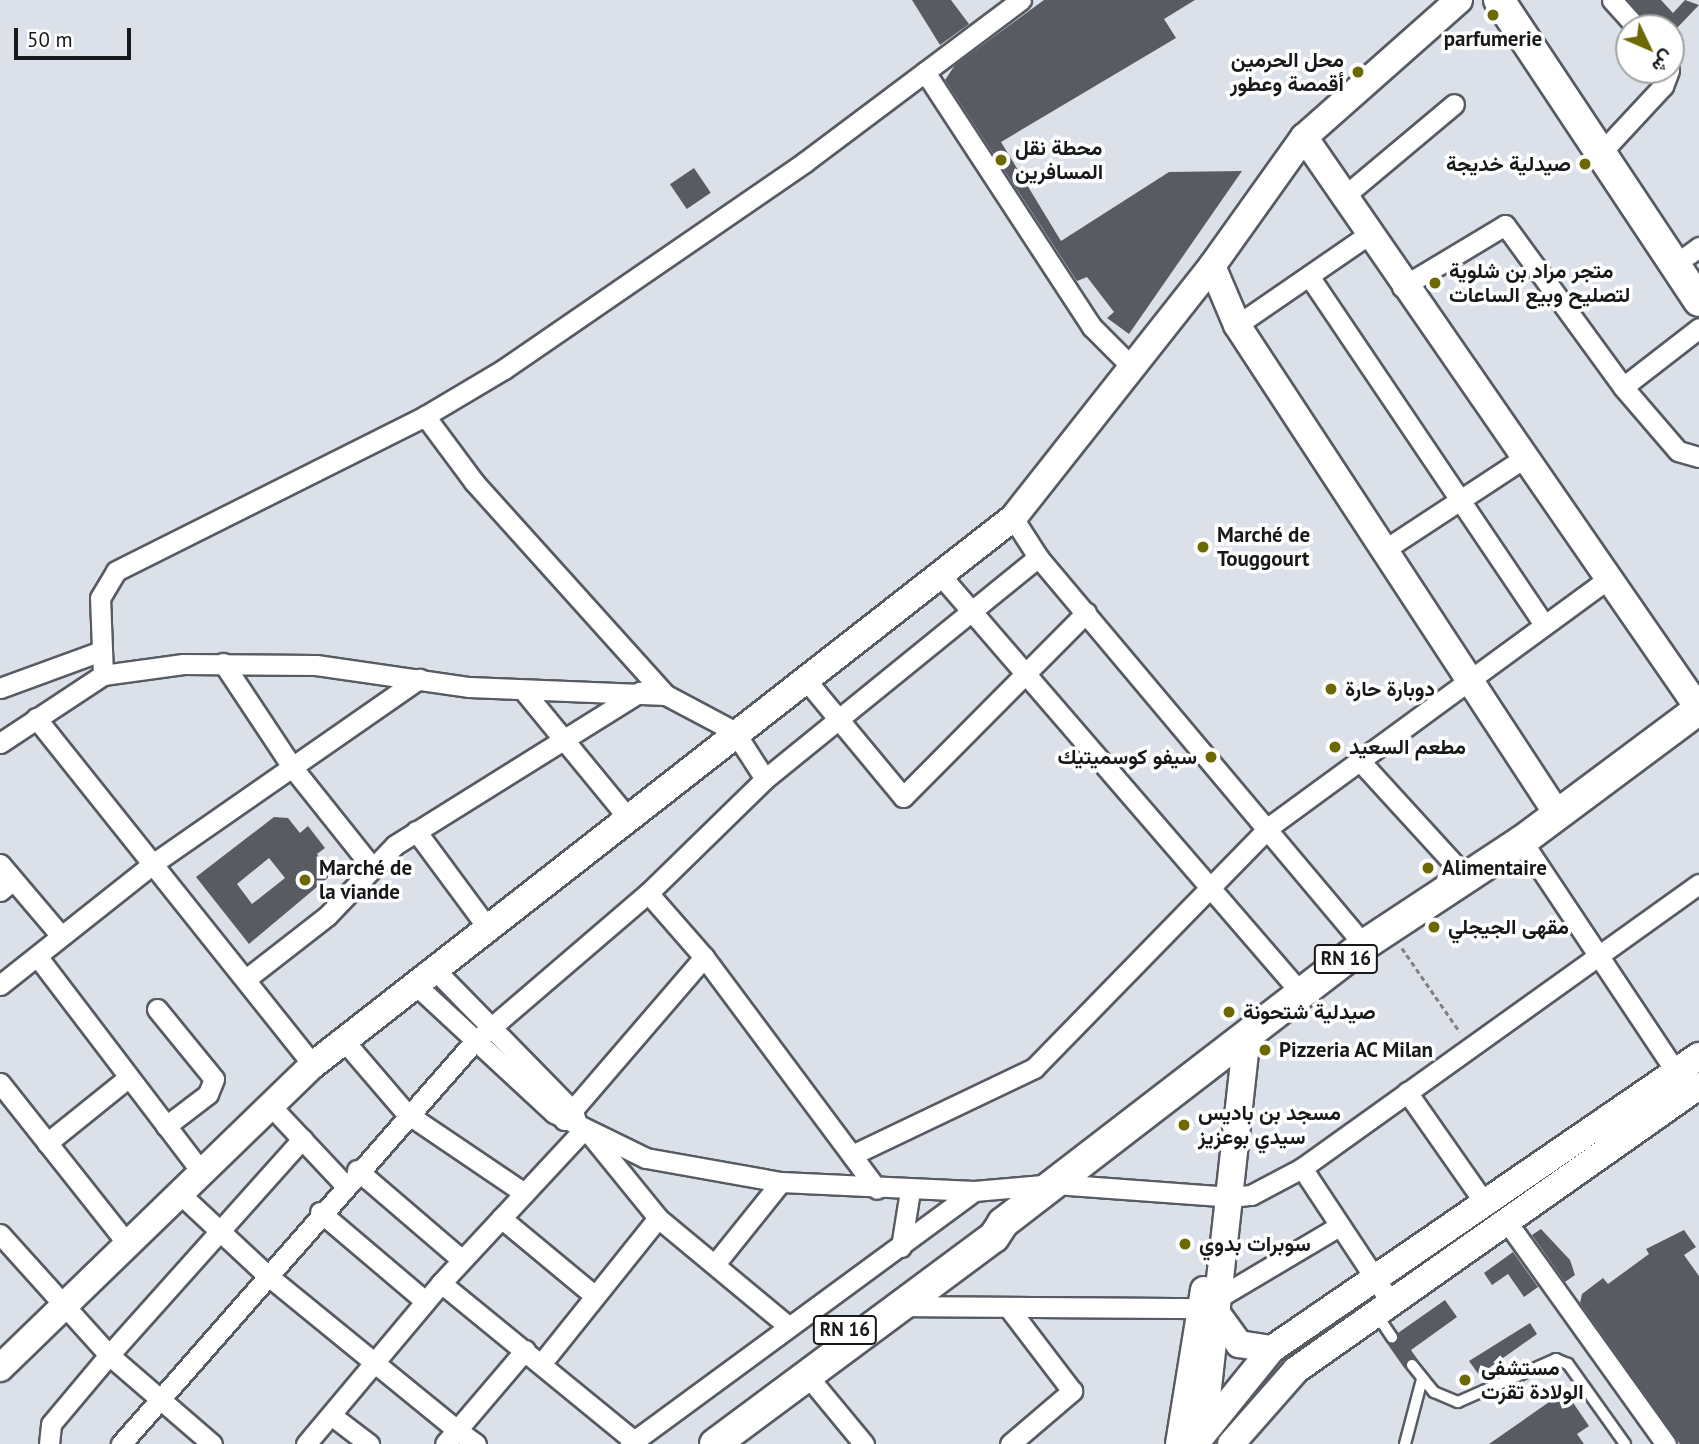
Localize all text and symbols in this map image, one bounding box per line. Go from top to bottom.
marker: parfumerie [1485,7,1501,23]
scale bar [18,14,135,58]
north arrow [1615,14,1685,84]
text: 50 m [27,26,73,53]
place label: parfumerie [1444,26,1542,52]
text: ش [1647,46,1680,79]
place label: محل الحرمين أقمصة وعطور [1230,47,1344,97]
marker: محل الحرمين أقمصة وعطور [1350,64,1366,80]
place label: محطة نقل المسافرين [1015,135,1103,185]
place label: صيدلية خديجة [1446,151,1571,177]
marker: محطة نقل المسافرين [993,152,1009,168]
marker: صيدلية خديجة [1577,156,1593,172]
place label: متجر مراد بن شلوية لتصليح وبيع الساعات [1449,258,1630,308]
marker: متجر مراد بن شلوية لتصليح وبيع الساعات [1427,275,1443,291]
place label: Marché de Touggourt [1217,522,1310,572]
marker: Marché de Touggourt [1195,539,1211,555]
place label: دوبارة حارة [1345,676,1435,702]
marker: دوبارة حارة [1323,681,1339,697]
place label: مطعم السعيد [1349,734,1466,760]
marker: مطعم السعيد [1327,739,1343,755]
place label: سيفو كوسميتيك [1057,744,1197,770]
marker: سيفو كوسميتيك [1203,749,1219,765]
place label: Marché de la viande [319,855,412,905]
place label: Alimentaire [1442,855,1547,881]
marker: Alimentaire [1420,860,1436,876]
marker: Marché de la viande [297,872,313,888]
place label: مقهى الجيجلي [1448,914,1569,940]
marker: مقهى الجيجلي [1426,919,1442,935]
road number: RN 16 [1313,944,1379,974]
place label: صيدلية شتحونة [1243,999,1376,1025]
marker: صيدلية شتحونة [1221,1004,1237,1020]
place label: Pizzeria AC Milan [1279,1037,1435,1063]
marker: Pizzeria AC Milan [1257,1042,1273,1058]
place label: مسجد بن باديس سيدي بوعزيز [1198,1100,1341,1150]
marker: مسجد بن باديس سيدي بوعزيز [1176,1117,1192,1133]
place label: سوبرات بدوي [1199,1231,1311,1257]
marker: سوبرات بدوي [1177,1236,1193,1252]
road number: RN 16 [812,1314,878,1346]
place label: مستشفى الولادة تقرت [1481,1355,1584,1405]
marker: مستشفى الولادة تقرت [1455,1370,1475,1390]

